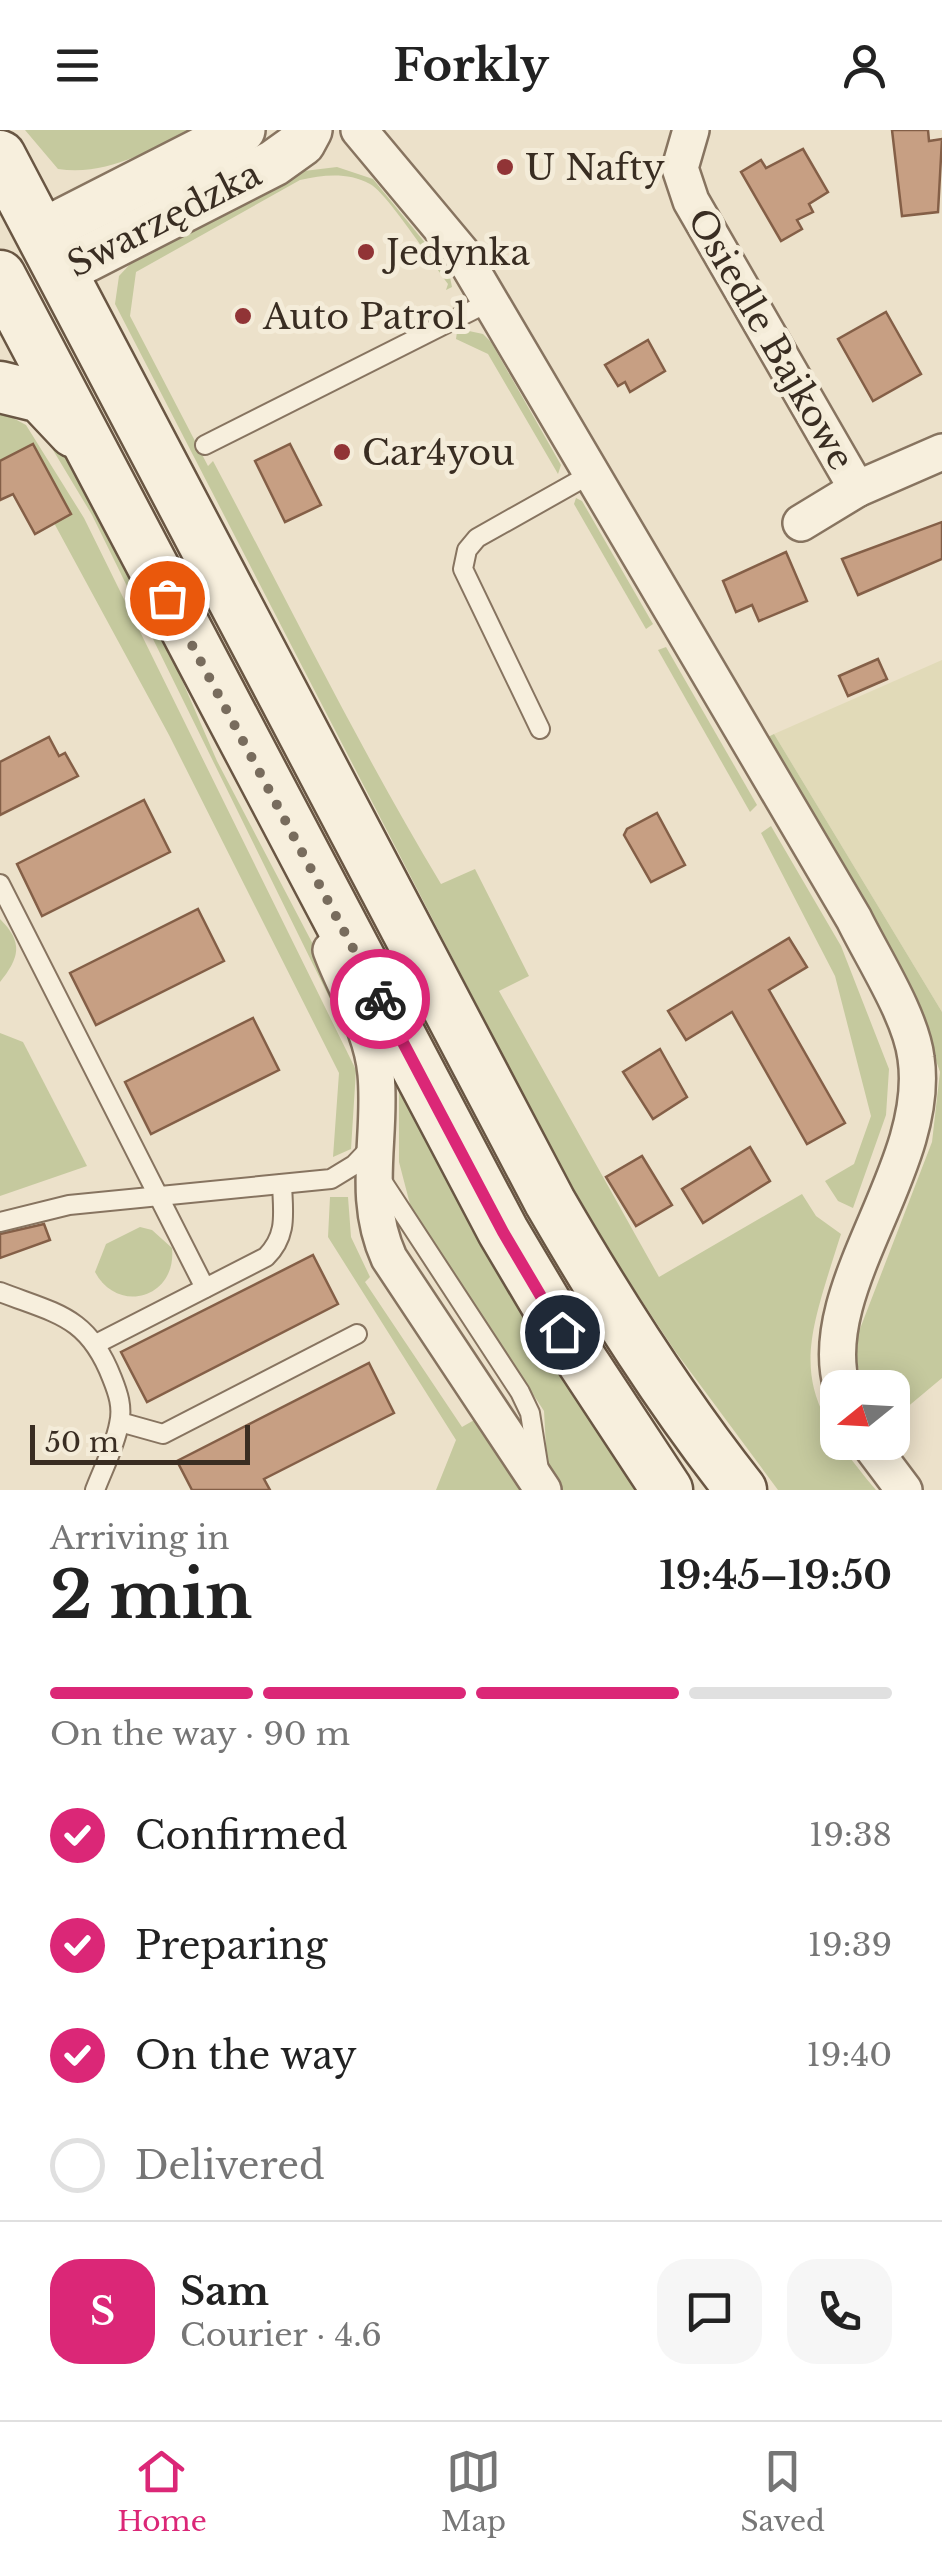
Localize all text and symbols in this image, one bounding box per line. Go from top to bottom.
text: Forkly [393,37,549,93]
icon: menu [50,38,105,93]
icon: person [837,38,892,93]
place label: U Nafty [525,146,665,189]
street label: Swarzędzka [60,152,268,286]
marker: U Nafty [494,156,516,178]
street label: Osiedle Bajkowe [679,201,863,477]
place label: Jedynka [382,231,530,274]
marker: Jedynka [355,241,377,263]
place label: Auto Patrol [262,295,466,338]
marker: Auto Patrol [232,305,254,327]
place label: Car4you [362,431,515,474]
marker: Car4you [331,441,353,463]
pin [125,556,210,641]
icon: bag [140,571,195,626]
courier [330,949,430,1049]
icon: bike [353,972,408,1027]
pin [520,1290,605,1375]
icon: home [535,1305,590,1360]
north arrow [820,1370,910,1460]
map controls [820,1370,910,1460]
scale bar [30,1420,250,1464]
text: 50 m [45,1425,119,1460]
text: Arriving in [50,1518,229,1558]
text: 19:45–19:50 [659,1552,892,1599]
text: 2 min [50,1555,252,1636]
text: On the way · 90 m [50,1714,350,1754]
icon: check [50,1808,105,1863]
text: Confirmed [135,1812,348,1859]
text: 19:38 [809,1815,892,1855]
icon: check [50,1918,105,1973]
text: Preparing [135,1922,327,1969]
text: 19:39 [808,1925,892,1965]
icon: check [50,2028,105,2083]
text: On the way [135,2032,357,2079]
text: 19:40 [806,2035,892,2075]
text: Delivered [135,2142,325,2189]
button: chat [657,2259,762,2364]
button: phone [787,2259,892,2364]
text: Sam [180,2268,269,2315]
text: S [90,2288,115,2335]
text: Courier · 4.6 [180,2315,382,2355]
tab: Home [117,2444,207,2539]
tab: Map [441,2444,506,2539]
tab: Saved [740,2444,825,2539]

